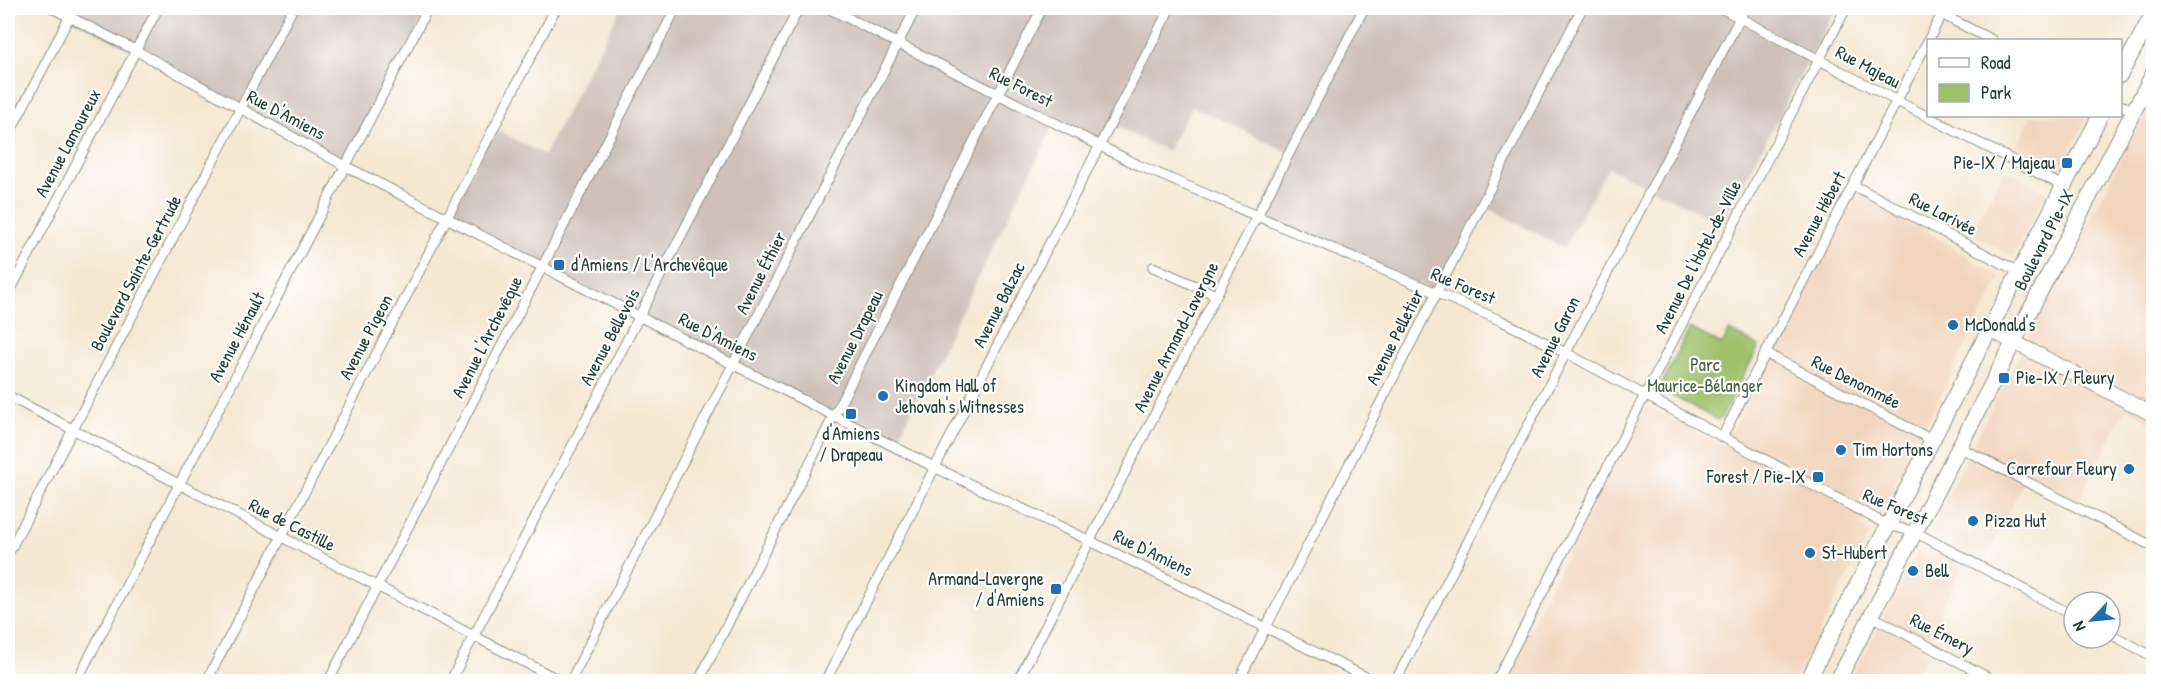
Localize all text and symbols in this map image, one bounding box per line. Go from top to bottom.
street label: Rue Majeau [1831,39,1905,94]
legend [1927,39,2122,117]
text: Road [1981,50,2011,75]
street label: Rue Forest [985,60,1058,113]
text: Park [1981,80,2012,105]
street label: Rue D'Amiens [243,83,330,146]
street label: Avenue Lamoureux [28,84,107,201]
place label: Pie-IX / Majeau [1954,150,2055,175]
marker: Pie-IX / Majeau [2060,156,2074,170]
street label: Avenue Hébert [1786,166,1852,261]
street label: Avenue De l'Hotel-de-Ville [1648,176,1747,338]
street label: Boulevard Pie-IX [2007,185,2080,294]
street label: Rue Larivée [1905,186,1981,241]
street label: Boulevard Sainte-Gertrude [84,190,187,355]
street label: Avenue Éthier [729,227,792,318]
place label: d'Amiens / L'Archevêque [571,252,728,277]
street label: Avenue Armand-Lavergne [1127,257,1224,416]
marker: d'Amiens / L'Archevêque [552,258,566,272]
street label: Avenue Balzac [966,258,1031,352]
street label: Rue Forest [1427,261,1500,311]
street label: Avenue L'Archevêque [445,271,528,402]
street label: Avenue Bellevois [574,284,646,390]
street label: Avenue Pelletier [1360,284,1430,389]
street label: Avenue Drapeau [820,286,889,388]
street label: Avenue Hénault [202,287,271,386]
street label: Avenue Pigeon [333,290,398,384]
street label: Avenue Garon [1523,292,1586,382]
street label: Rue D'Amiens [674,306,762,367]
place label: McDonald's [1965,312,2035,337]
marker: McDonald's [1946,318,1960,332]
street label: Rue Denommée [1808,348,1905,415]
park label: Parc Maurice-Bélanger [1647,352,1763,398]
place label: Pie-IX / Fleury [2016,365,2115,390]
marker: Pie-IX / Fleury [1997,371,2011,385]
place label: Kingdom Hall of Jehovah's Witnesses [895,373,1024,419]
marker: Kingdom Hall of Jehovah's Witnesses [876,389,890,403]
marker: d'Amiens / Drapeau [844,407,858,421]
place label: d'Amiens / Drapeau [819,421,883,467]
place label: Tim Hortons [1853,437,1933,462]
marker: Tim Hortons [1834,443,1848,457]
place label: Carrefour Fleury [2007,456,2117,481]
marker: Carrefour Fleury [2122,462,2136,476]
place label: Forest / Pie-IX [1706,464,1806,489]
marker: Forest / Pie-IX [1811,470,1825,484]
street label: Rue Forest [1859,482,1932,532]
street label: Rue de Castille [245,492,340,557]
place label: Pizza Hut [1985,508,2047,533]
marker: Pizza Hut [1966,514,1980,528]
street label: Rue D'Amiens [1109,523,1197,583]
place label: St-Hubert [1822,540,1888,565]
marker: St-Hubert [1803,546,1817,560]
place label: Bell [1925,558,1949,583]
marker: Bell [1906,564,1920,578]
place label: Armand-Lavergne / d'Amiens [928,566,1044,612]
marker: Armand-Lavergne / d'Amiens [1049,582,1063,596]
north arrow [2062,590,2122,650]
street label: Rue Émery [1906,607,1979,660]
text: N [2067,617,2090,635]

